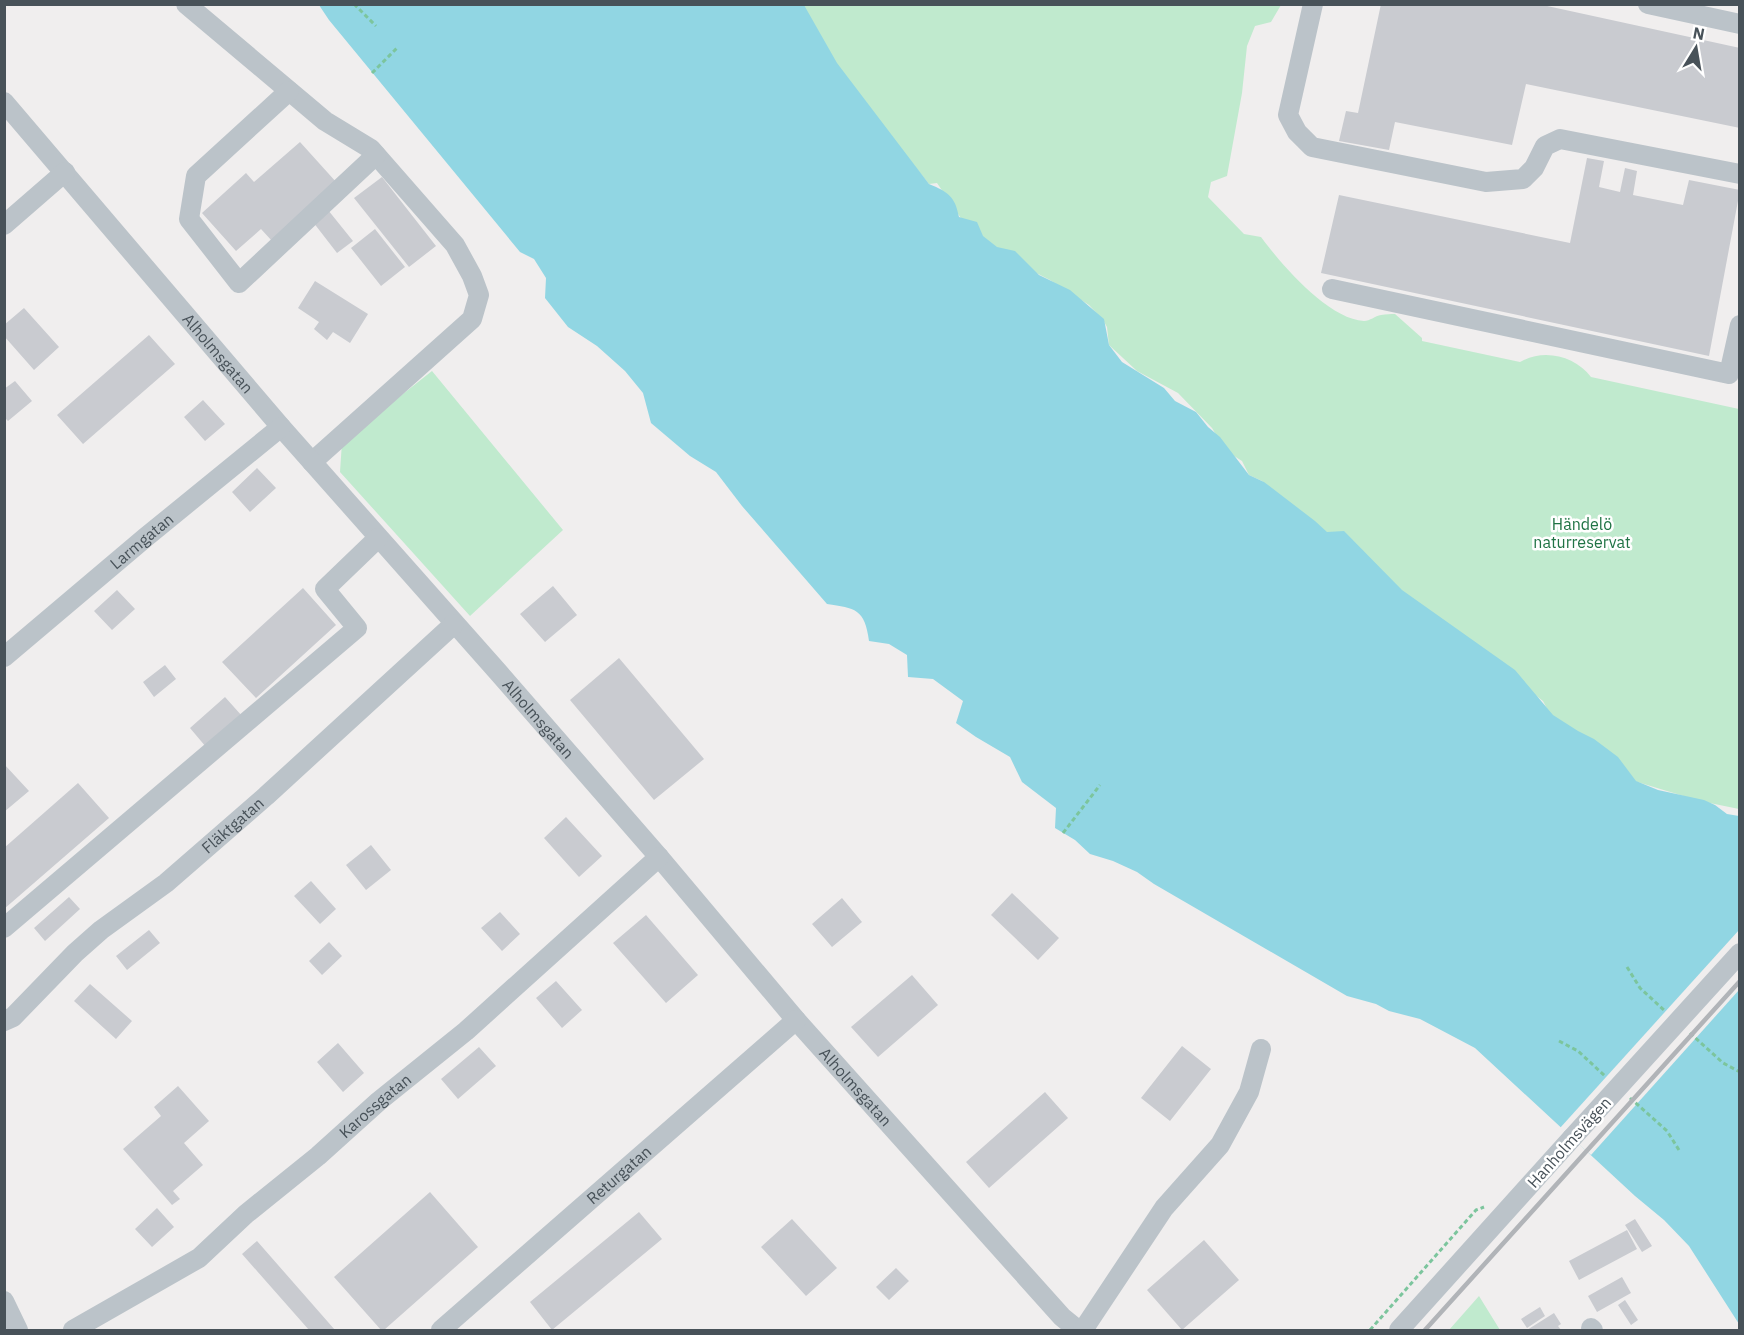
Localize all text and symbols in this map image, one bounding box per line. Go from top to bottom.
north arrow [1666,18,1726,78]
text: N [1691,22,1706,44]
street label: Alholmsgatan [178,309,258,397]
street label: Larmgatan [106,509,177,573]
park label: Händelö naturreservat [1533,514,1631,552]
street label: Alholmsgatan [498,675,578,762]
street label: Fläktgatan [197,793,268,858]
street label: Alholmsgatan [815,1043,896,1130]
street label: Karossgatan [335,1069,415,1142]
street label: Hanholmsvägen [1523,1092,1615,1192]
street label: Returgatan [582,1141,655,1208]

